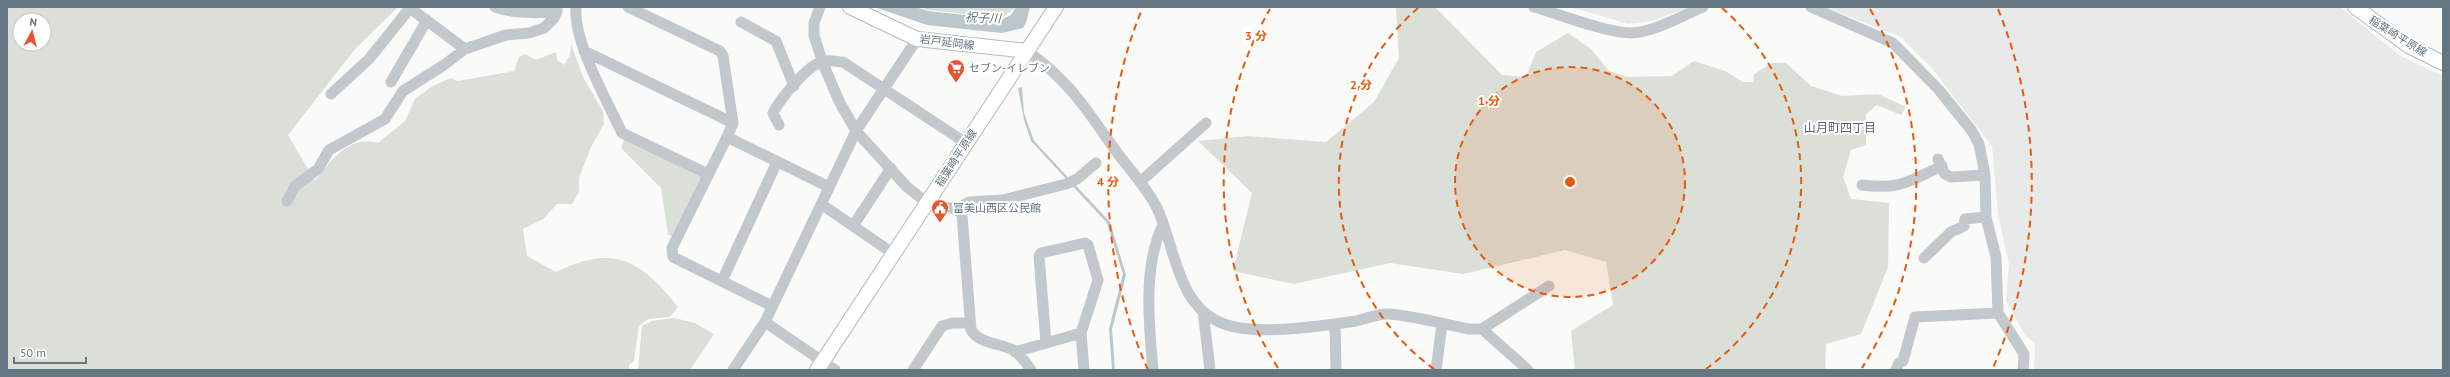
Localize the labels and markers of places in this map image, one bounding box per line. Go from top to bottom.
supermarket icon: セブン-イレブン [946,58,966,83]
place label: セブン-イレブン [969,61,1050,75]
centre of rings [1563,175,1577,189]
public building icon: 富美山西区公民館 [930,198,950,223]
place label: 富美山西区公民館 [953,201,1041,215]

